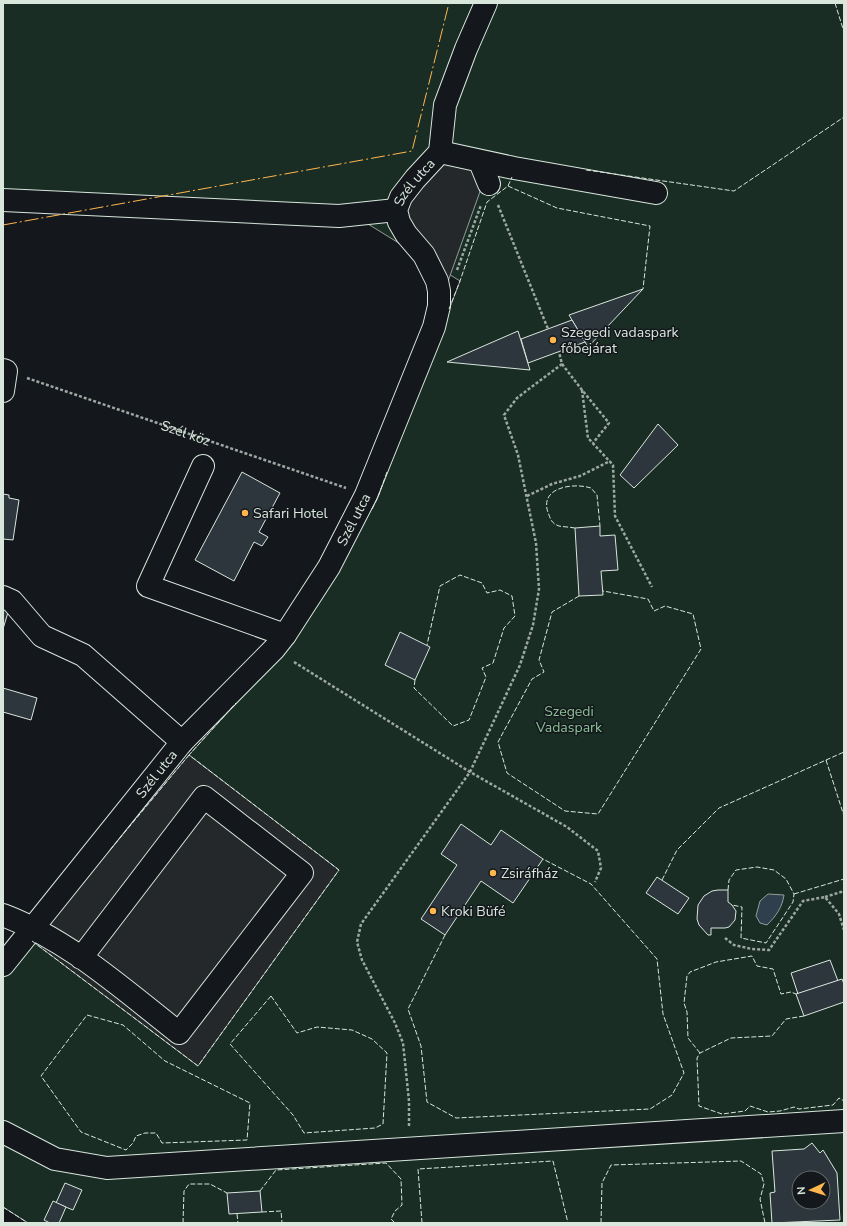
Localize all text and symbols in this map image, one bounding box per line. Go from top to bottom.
street label: Szél utca [389,154,439,209]
place label: Szegedi vadaspark főbejárat [561,323,679,358]
marker: Szegedi vadaspark főbejárat [548,335,558,345]
street label: Szél köz [158,416,213,451]
street label: Szél utca [332,490,375,549]
place label: Safari Hotel [253,504,329,523]
marker: Safari Hotel [240,508,250,518]
park label: Szegedi Vadaspark [535,702,603,737]
street label: Szél utca [132,746,182,802]
place label: Zsiráfház [501,864,558,883]
marker: Zsiráfház [488,868,498,878]
place label: Kroki Büfé [441,902,506,921]
marker: Kroki Büfé [428,906,438,916]
north arrow [791,1170,831,1210]
text: N [794,1186,809,1195]

